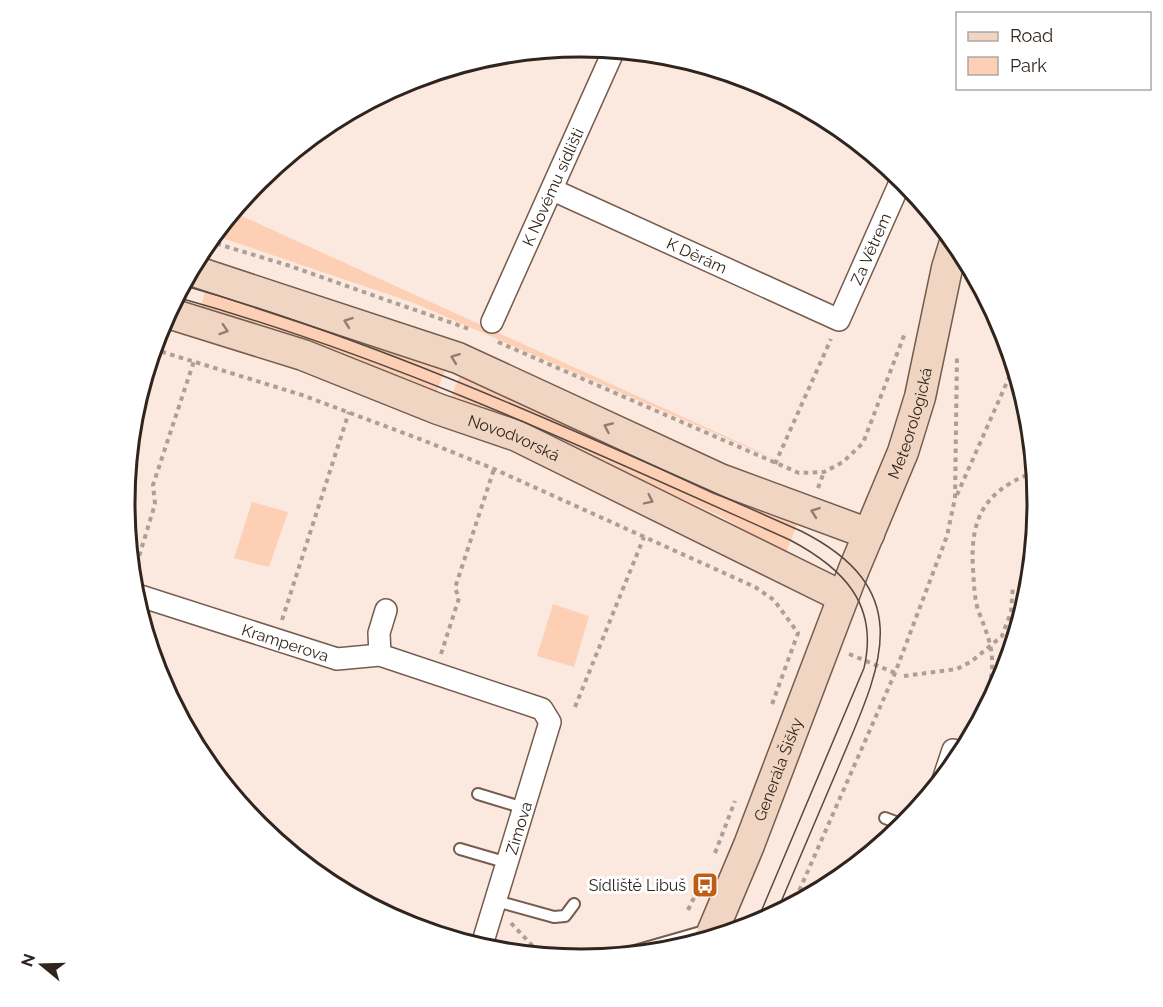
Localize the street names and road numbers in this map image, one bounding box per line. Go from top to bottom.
street label: K Novému sídlišti [518,125,587,249]
street label: Za Větrem [846,210,895,288]
street label: K Děrám [664,233,730,277]
street label: Meteorologická [883,366,935,481]
street label: Novodvorská [466,411,563,465]
street label: Kramperova [240,620,331,665]
street label: Generála Šišky [749,715,806,824]
street label: Zimova [502,799,536,857]

